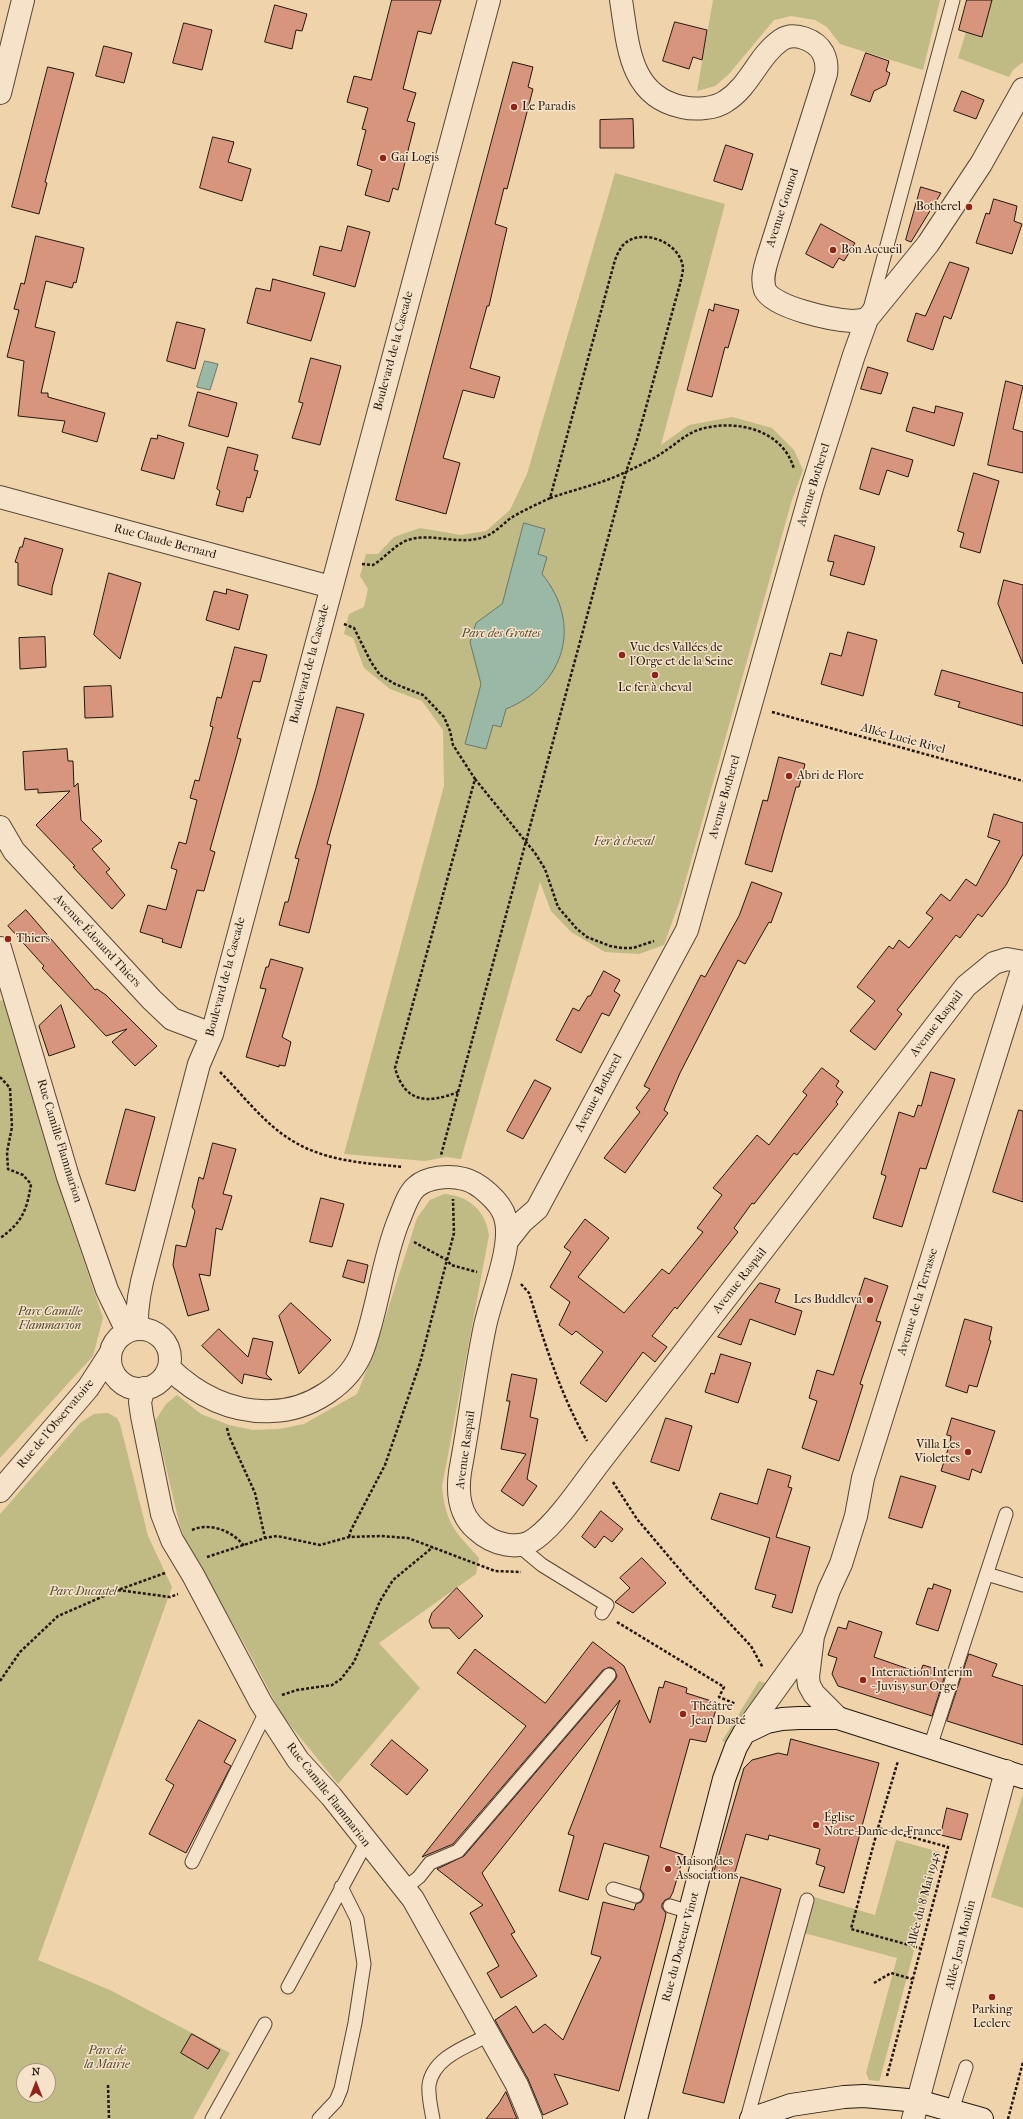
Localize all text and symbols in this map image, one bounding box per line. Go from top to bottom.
place label: Le Paradis [522,100,576,114]
marker: Le Paradis [509,102,519,112]
place label: Gai Logis [391,151,439,165]
marker: Gai Logis [378,153,388,163]
street label: Avenue Gounod [763,167,803,249]
place label: Botherel [916,200,961,214]
marker: Botherel [964,202,974,212]
place label: Bon Accueil [841,243,902,257]
marker: Bon Accueil [828,245,838,255]
street label: Boulevard de la Cascade [371,290,417,412]
street label: Avenue Botherel [795,442,833,528]
street label: Rue Claude Bernard [112,521,218,563]
street label: Boulevard de la Cascade [287,603,333,725]
park label: Parc des Grottes [462,627,540,641]
place label: Vue des Vallées de l'Orge et de la Seine [630,641,733,669]
marker: Vue des Vallées de l'Orge et de la Seine [617,650,627,660]
marker: Le fer à cheval [650,670,660,680]
place label: Le fer à cheval [618,681,692,695]
street label: Allée Lucie Rivel [859,721,947,757]
street label: Avenue Botherel [706,754,744,840]
place label: Abri de Flore [797,769,864,783]
marker: Abri de Flore [784,771,794,781]
park label: Fer à cheval [594,835,654,849]
street label: Avenue Édouard Thiers [50,892,144,990]
street label: Boulevard de la Cascade [203,916,249,1038]
place label: Thiers [16,932,50,946]
marker: Thiers [3,934,13,944]
street label: Avenue Raspail [907,988,967,1060]
street label: Avenue Botherel [572,1052,626,1134]
street label: Rue Camille Flammarion [33,1077,85,1205]
street label: Avenue Raspail [710,1245,770,1317]
street label: Avenue de la Terrasse [895,1247,941,1357]
place label: Les Buddleva [794,1293,862,1307]
marker: Les Buddleva [865,1295,875,1305]
park label: Parc Camille Flammarion [18,1305,82,1333]
street label: Rue de l'Observatoire [14,1376,98,1472]
street label: Avenue Raspail [453,1410,479,1490]
place label: Villa Les Violettes [915,1438,960,1466]
marker: Villa Les Violettes [963,1447,973,1457]
park label: Parc Ducastel [49,1585,117,1599]
place label: Interaction Interim - Juvisy sur Orge [871,1666,972,1694]
marker: Interaction Interim - Juvisy sur Orge [858,1675,868,1685]
place label: Théâtre Jean Dasté [691,1700,746,1728]
marker: Théâtre Jean Dasté [678,1709,688,1719]
street label: Rue Camille Flammarion [283,1740,373,1850]
place label: Église Notre-Dame-de-France [824,1811,942,1839]
marker: Église Notre-Dame-de-France [811,1820,821,1830]
street label: Allée du 8 Mai 1945 [904,1851,944,1949]
place label: Maison des Associations [676,1855,738,1883]
marker: Maison des Associations [663,1864,673,1874]
street label: Rue du Docteur Vinot [659,1890,703,2004]
street label: Allée Jean Moulin [943,1899,979,1991]
marker: Parking Leclerc [987,1992,997,2002]
place label: Parking Leclerc [972,2003,1012,2031]
park label: Parc de la Mairie [84,2044,130,2072]
north arrow [16,2063,56,2103]
text: N [32,2065,40,2078]

